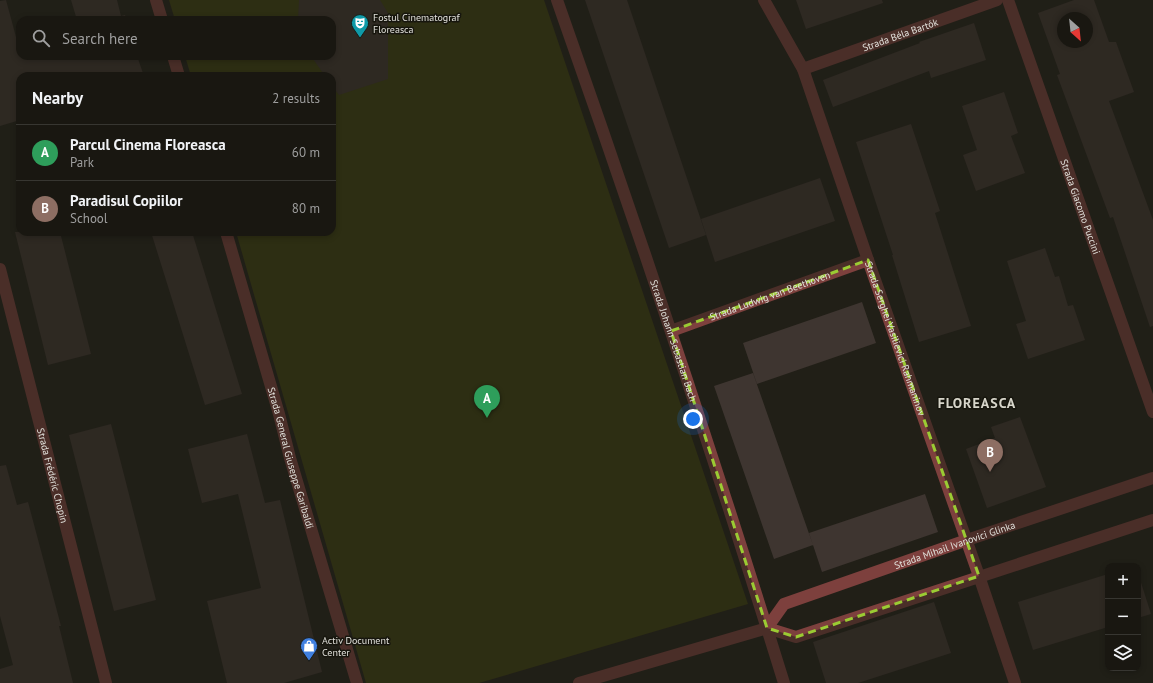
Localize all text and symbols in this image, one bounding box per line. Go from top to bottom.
place label: Fostul Cinematograf Floreasca [373,11,460,36]
north arrow [1057,12,1093,48]
theatre icon: Fostul Cinematograf Floreasca [350,13,370,38]
street label: Strada Béla Bartók [860,15,940,54]
search box [16,16,336,60]
icon: search [30,27,52,49]
text: Search here [62,29,138,48]
text: Nearby [32,87,83,109]
text: 2 results [272,90,320,107]
text: Parcul Cinema Floreasca [70,135,226,154]
text: A [41,144,49,161]
text: 60 m [292,144,320,161]
text: Park [70,154,94,171]
street label: Strada Giacomo Puccini [1058,157,1103,256]
text: Paradisul Copiilor [70,191,183,210]
text: B [41,200,49,217]
text: 80 m [292,200,320,217]
text: School [70,210,108,227]
street label: Strada Serghei Vasilievici Rahmaninov [862,259,929,418]
street label: Strada Ludwig van Beethoven [708,268,832,323]
street label: Strada Johann Sebastian Bach [648,278,700,403]
street label: Strada General Giuseppe Garibaldi [265,385,317,530]
pin: A [474,385,500,418]
district label: FLOREASCA [938,394,1016,412]
your location [683,409,703,429]
street label: Strada Frédéric Chopin [34,427,71,524]
pin: B [977,439,1003,472]
street label: Strada Mihail Ivanovici Glinka [892,518,1017,572]
map controls [1105,563,1141,671]
button: + [1105,563,1141,599]
button: − [1105,599,1141,635]
place label: Activ Document Center [322,634,390,659]
button: layers [1105,635,1141,671]
shop icon: Activ Document Center [299,636,319,661]

